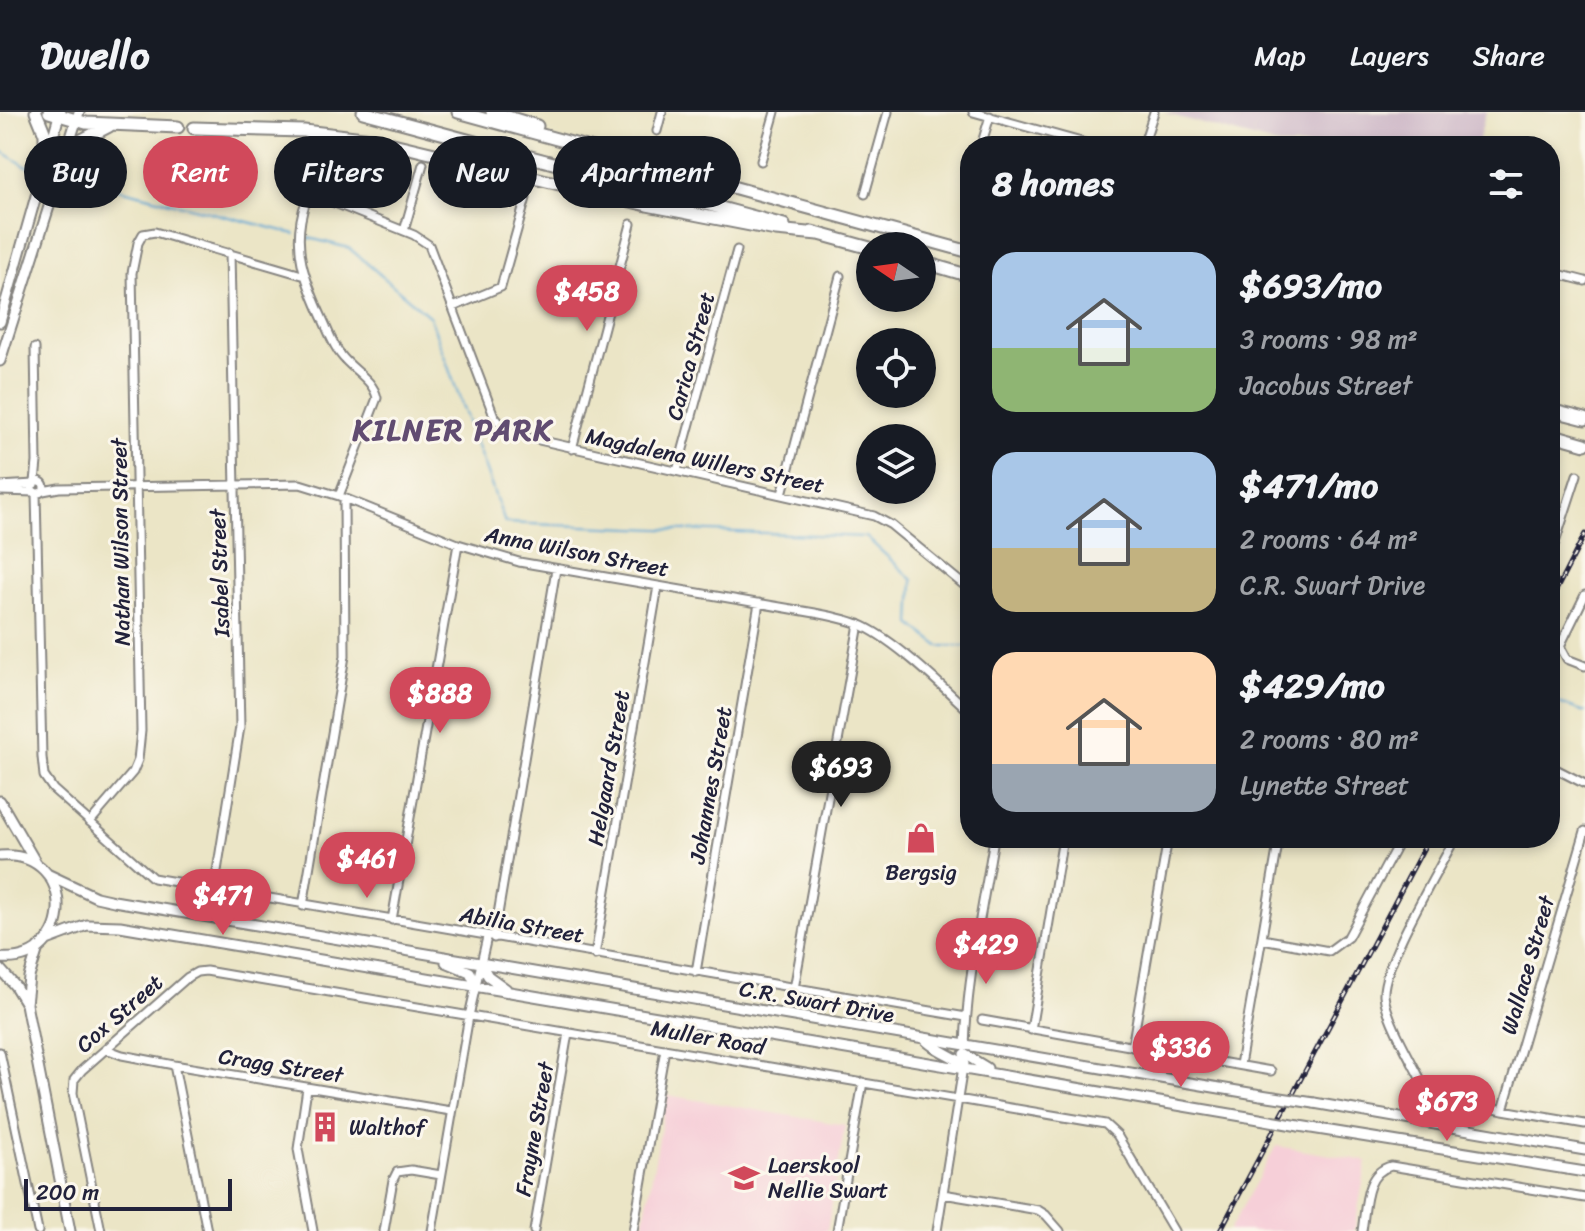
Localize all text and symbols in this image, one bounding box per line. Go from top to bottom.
text: Dwello [40,22,149,89]
text: Map [1254,31,1306,80]
text: Layers [1350,31,1429,80]
text: Share [1473,31,1545,80]
chip: Buy [24,136,127,208]
chip: Rent [143,136,258,208]
chip: Filters [274,136,412,208]
chip: New [428,136,537,208]
chip: Apartment [553,136,741,208]
text: 8 homes [992,154,1114,214]
icon: filters [1484,162,1528,206]
north arrow [856,232,936,312]
map controls [856,232,936,504]
text: $693/mo [1240,256,1382,316]
pin: $458 [540,265,634,333]
text: $458 [554,268,620,314]
icon: home [1056,284,1152,380]
street label: Carica Street [655,287,726,425]
text: 3 rooms · 98 m² [1240,316,1418,362]
button: locate [856,328,936,408]
text: Jacobus Street [1240,362,1412,408]
district label: KILNER PARK [351,403,554,457]
street label: Magdalena Willers Street [582,416,828,505]
button: layers [856,424,936,504]
street label: Nathan Wilson Street [99,437,142,646]
text: $471/mo [1240,456,1378,516]
icon: home [1056,484,1152,580]
street label: Isabel Street [198,507,241,639]
street label: Anna Wilson Street [481,514,673,589]
text: 2 rooms · 64 m² [1240,516,1418,562]
text: C.R. Swart Drive [1240,562,1425,608]
text: $429/mo [1240,656,1385,716]
pin: $888 [393,667,487,735]
text: $888 [408,670,472,716]
icon: home [1056,684,1152,780]
street label: Helgaard Street [576,687,641,849]
street label: Johannes Street [677,703,744,868]
text: 2 rooms · 80 m² [1240,716,1419,762]
pin: $693 [794,741,888,809]
text: $693 [810,744,872,790]
text: Lynette Street [1240,762,1409,808]
shop icon: Bergsig [904,821,938,855]
pin: $461 [320,832,414,900]
text: $461 [337,835,397,881]
place label: Bergsig [885,853,957,892]
pin: $471 [176,869,270,937]
text: $471 [193,872,253,918]
street label: Wallace Street [1489,890,1566,1039]
street label: Abilia Street [456,894,588,955]
pin: $429 [939,918,1033,986]
text: $429 [954,921,1018,967]
street label: Cox Street [67,964,172,1063]
street label: C.R. Swart Drive [736,969,898,1034]
street label: Muller Road [648,1008,769,1067]
pin: $336 [1134,1021,1228,1089]
text: $336 [1151,1024,1211,1070]
street label: Cragg Street [216,1036,347,1095]
street label: Frayne Street [504,1058,566,1199]
pin: $673 [1400,1075,1494,1143]
text: $673 [1416,1078,1478,1124]
place label: Walthof [349,1108,429,1147]
building icon: Walthof [308,1110,342,1144]
place label: Laerskool Nellie Swart [768,1146,889,1210]
school or university icon: Laerskool Nellie Swart [727,1161,761,1195]
text: 200 m [36,1173,99,1212]
scale bar [24,1175,232,1211]

